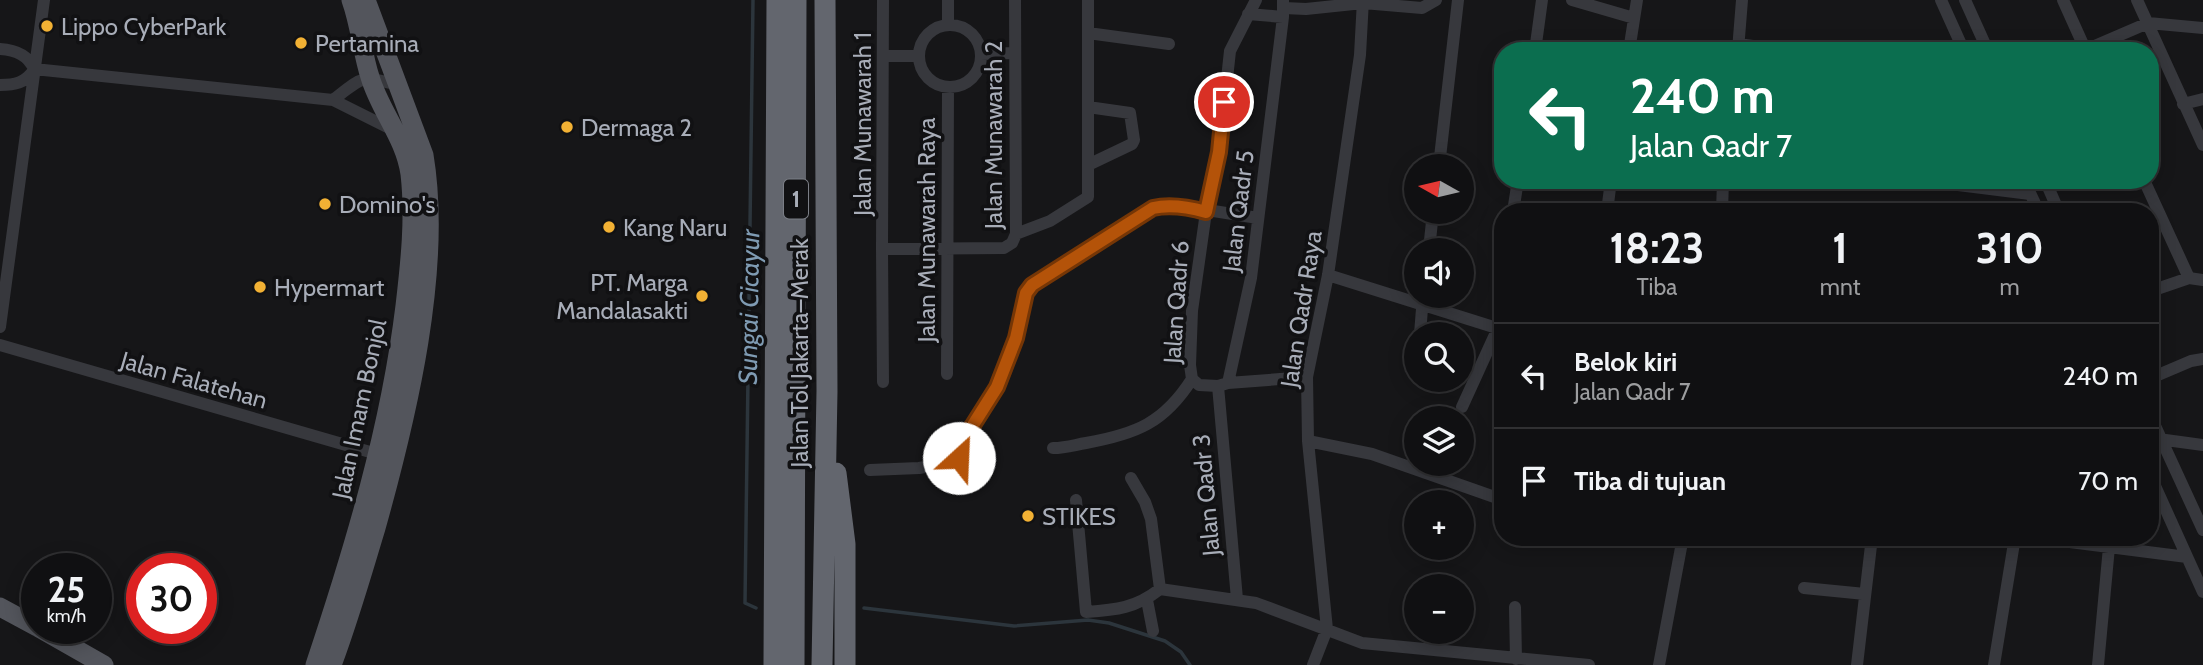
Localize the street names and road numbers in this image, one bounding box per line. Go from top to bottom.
street label: Jalan Munawarah 1 [848,32,877,217]
street label: Jalan Munawarah 2 [979,41,1008,230]
street label: Jalan Munawarah Raya [912,117,941,343]
street label: Jalan Qadr 5 [1216,148,1260,275]
road number: 1 [784,180,808,218]
street label: Jalan Qadr Raya [1274,228,1328,390]
street label: Jalan Tol Jakarta–Merak [785,238,814,469]
street label: Jalan Qadr 6 [1157,240,1195,365]
street label: Jalan Imam Bonjol [326,316,392,503]
street label: Jalan Falatehan [116,345,271,415]
street label: Jalan Qadr 3 [1186,433,1226,558]

